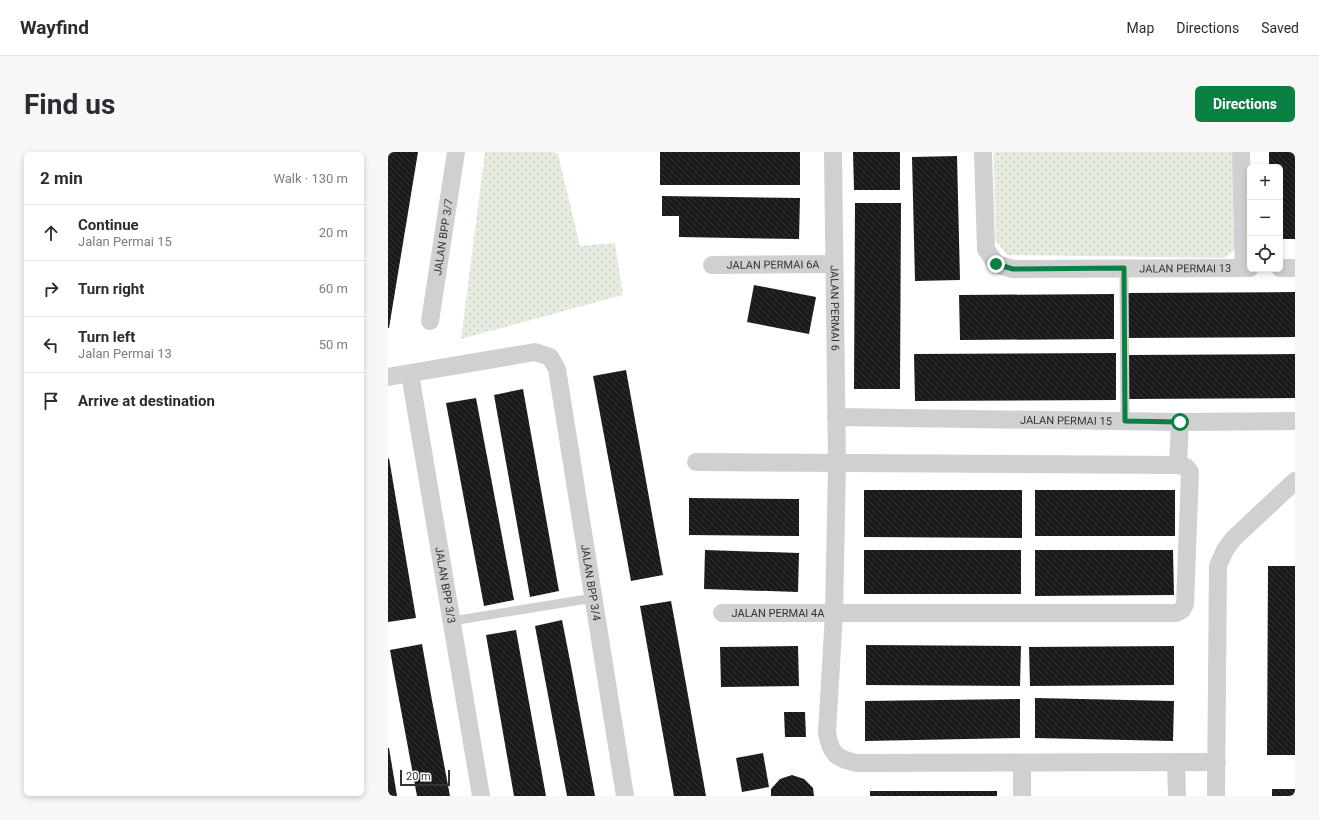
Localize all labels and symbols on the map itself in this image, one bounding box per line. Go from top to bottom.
street label: JALAN BPP 3/7 [431,198,456,276]
route end [987,255,1005,273]
street label: JALAN PERMAI 6A [726,258,820,272]
street label: JALAN PERMAI 13 [1139,262,1231,275]
street label: JALAN PERMAI 6 [827,265,842,351]
route start [1171,413,1189,431]
street label: JALAN PERMAI 15 [1020,414,1112,428]
street label: JALAN BPP 3/4 [578,543,603,622]
street label: JALAN BPP 3/3 [432,546,458,624]
street label: JALAN PERMAI 4A [732,607,825,620]
scale bar [400,768,450,787]

